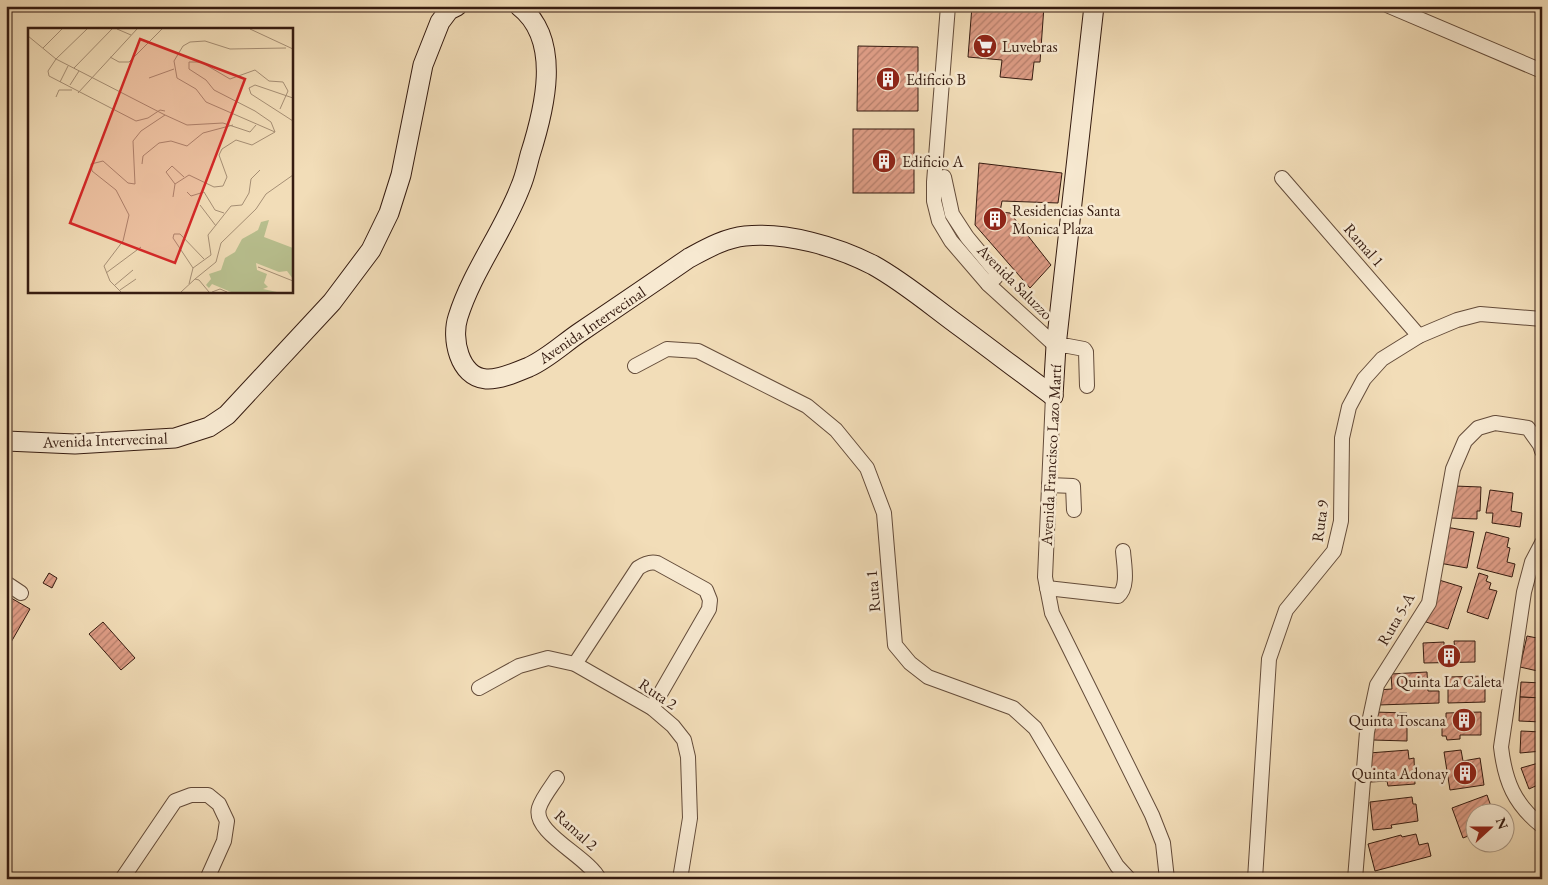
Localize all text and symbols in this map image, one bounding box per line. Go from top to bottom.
inset map [28,28,292,292]
supermarket icon: Luvebras [972,33,998,59]
place label: Luvebras [1002,36,1058,57]
building icon: Edificio B [875,66,901,92]
place label: Edificio B [906,69,966,90]
building icon: Edificio A [871,148,897,174]
place label: Edificio A [902,151,964,172]
place label: Residencias Santa Monica Plaza [1012,200,1121,239]
building icon: Residencias Santa Monica Plaza [982,206,1008,232]
street label: Ramal 1 [1339,219,1389,271]
street label: Avenida Saluzzo [972,239,1057,324]
street label: Avenida Intervecinal [533,281,650,369]
street label: Avenida Francisco Lazo Martí [1036,364,1066,547]
street label: Avenida Intervecinal [41,427,168,453]
street label: Ruta 9 [1307,498,1333,543]
street label: Ruta 1 [861,569,885,613]
street label: Ruta 5-A [1373,588,1420,649]
building icon: Quinta La Caleta [1436,643,1462,669]
place label: Quinta La Caleta [1396,671,1503,692]
street label: Ruta 2 [635,674,682,715]
building icon: Quinta Toscana [1451,707,1477,733]
place label: Quinta Toscana [1349,710,1447,731]
building icon: Quinta Adonay [1452,760,1478,786]
place label: Quinta Adonay [1352,763,1449,784]
north arrow [1466,802,1516,852]
street label: Ramal 2 [550,805,602,855]
text: N [1492,815,1513,832]

